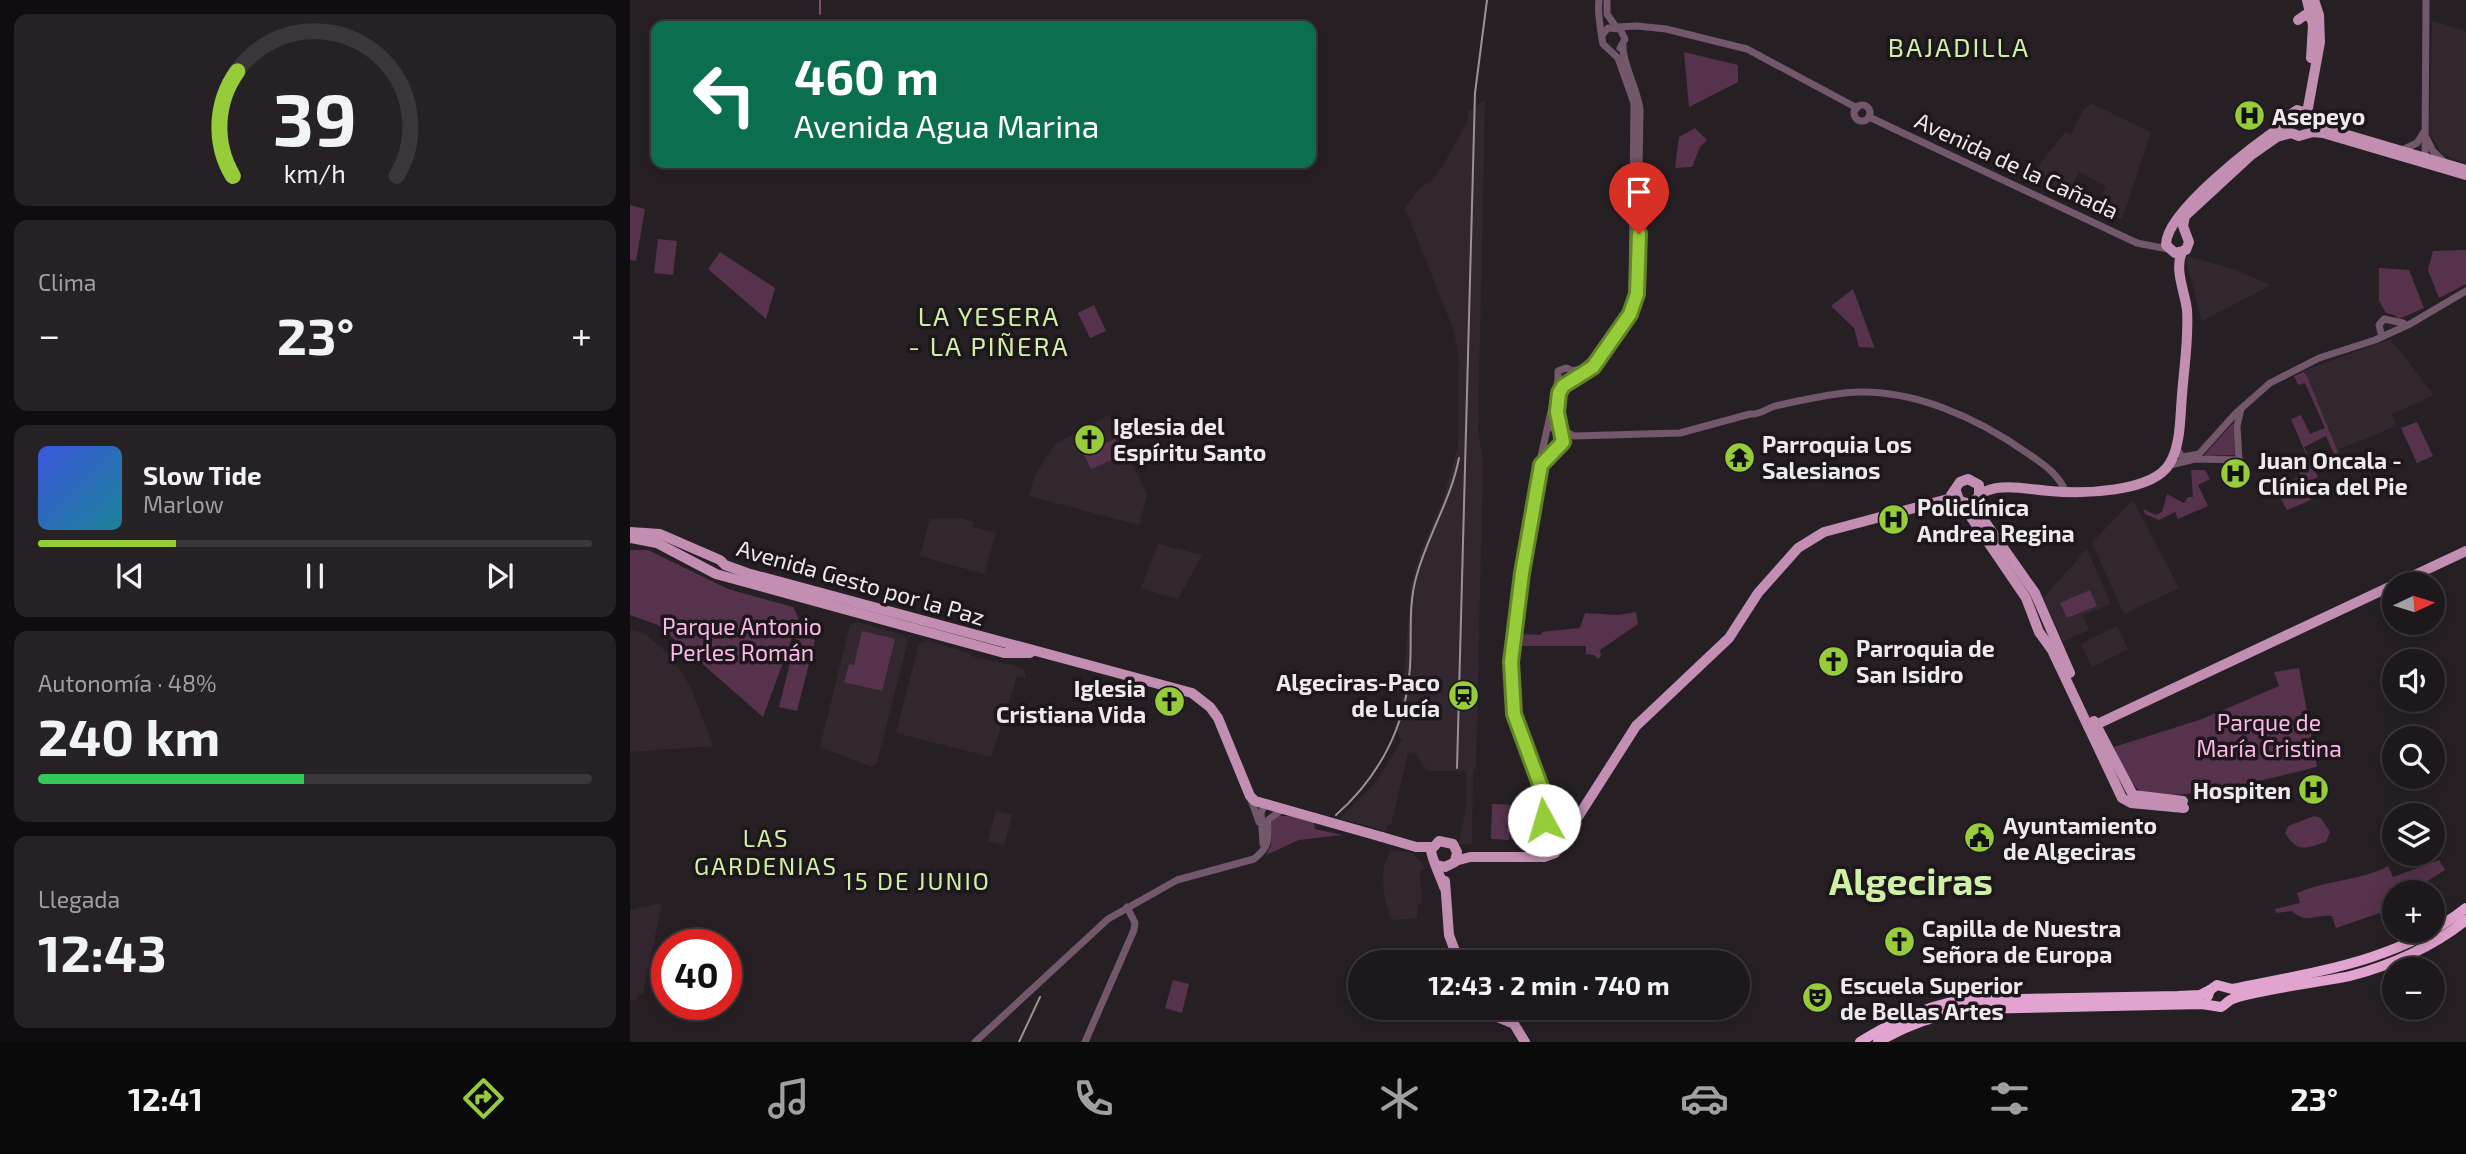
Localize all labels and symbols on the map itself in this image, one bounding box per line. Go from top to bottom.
district label: BAJADILLA [1888,31,2030,62]
hospital icon: Asepeyo [2232,99,2266,133]
place label: Asepeyo [2272,102,2365,130]
street label: Avenida de la Cañada [1911,106,2123,224]
pin [1609,162,1669,234]
district label: LA YESERA - LA PIÑERA [908,300,1070,361]
place label: Iglesia del Espíritu Santo [1113,412,1266,466]
church icon: Iglesia del Espíritu Santo [1073,422,1107,456]
place label: Parroquia Los Salesianos [1762,430,1912,484]
temple icon: Parroquia Los Salesianos [1722,440,1756,474]
place label: Juan Oncala - Clínica del Pie [2258,446,2408,500]
hospital icon: Juan Oncala - Clínica del Pie [2218,456,2252,490]
place label: Policlínica Andrea Regina [1917,493,2075,547]
hospital icon: Policlínica Andrea Regina [1877,503,1911,537]
street label: Avenida Gesto por la Paz [734,533,988,631]
north arrow [2382,572,2445,635]
park label: Parque Antonio Perles Román [662,612,822,666]
place label: Parroquia de San Isidro [1856,634,1995,688]
church icon: Parroquia de San Isidro [1816,644,1850,678]
place label: Algeciras-Paco de Lucía [1276,668,1440,722]
place label: Iglesia Cristiana Vida [996,674,1146,728]
station icon: Algeciras-Paco de Lucía [1446,678,1480,712]
church icon: Iglesia Cristiana Vida [1152,684,1186,718]
park label: Parque de María Cristina [2196,708,2342,762]
hospital icon: Hospiten [2297,773,2331,807]
place label: Hospiten [2193,776,2291,804]
position arrow [1507,783,1581,857]
place label: Ayuntamiento de Algeciras [2003,811,2157,865]
public building icon: Ayuntamiento de Algeciras [1963,821,1997,855]
district label: LAS GARDENIAS [694,823,838,880]
district label: Algeciras [1829,858,1993,902]
district label: 15 DE JUNIO [843,866,991,895]
place label: Capilla de Nuestra Señora de Europa [1922,914,2121,968]
church icon: Capilla de Nuestra Señora de Europa [1882,924,1916,958]
speed limit sign: 40 [651,929,742,1020]
place label: Escuela Superior de Bellas Artes [1840,971,2023,1025]
theatre icon: Escuela Superior de Bellas Artes [1800,981,1834,1015]

